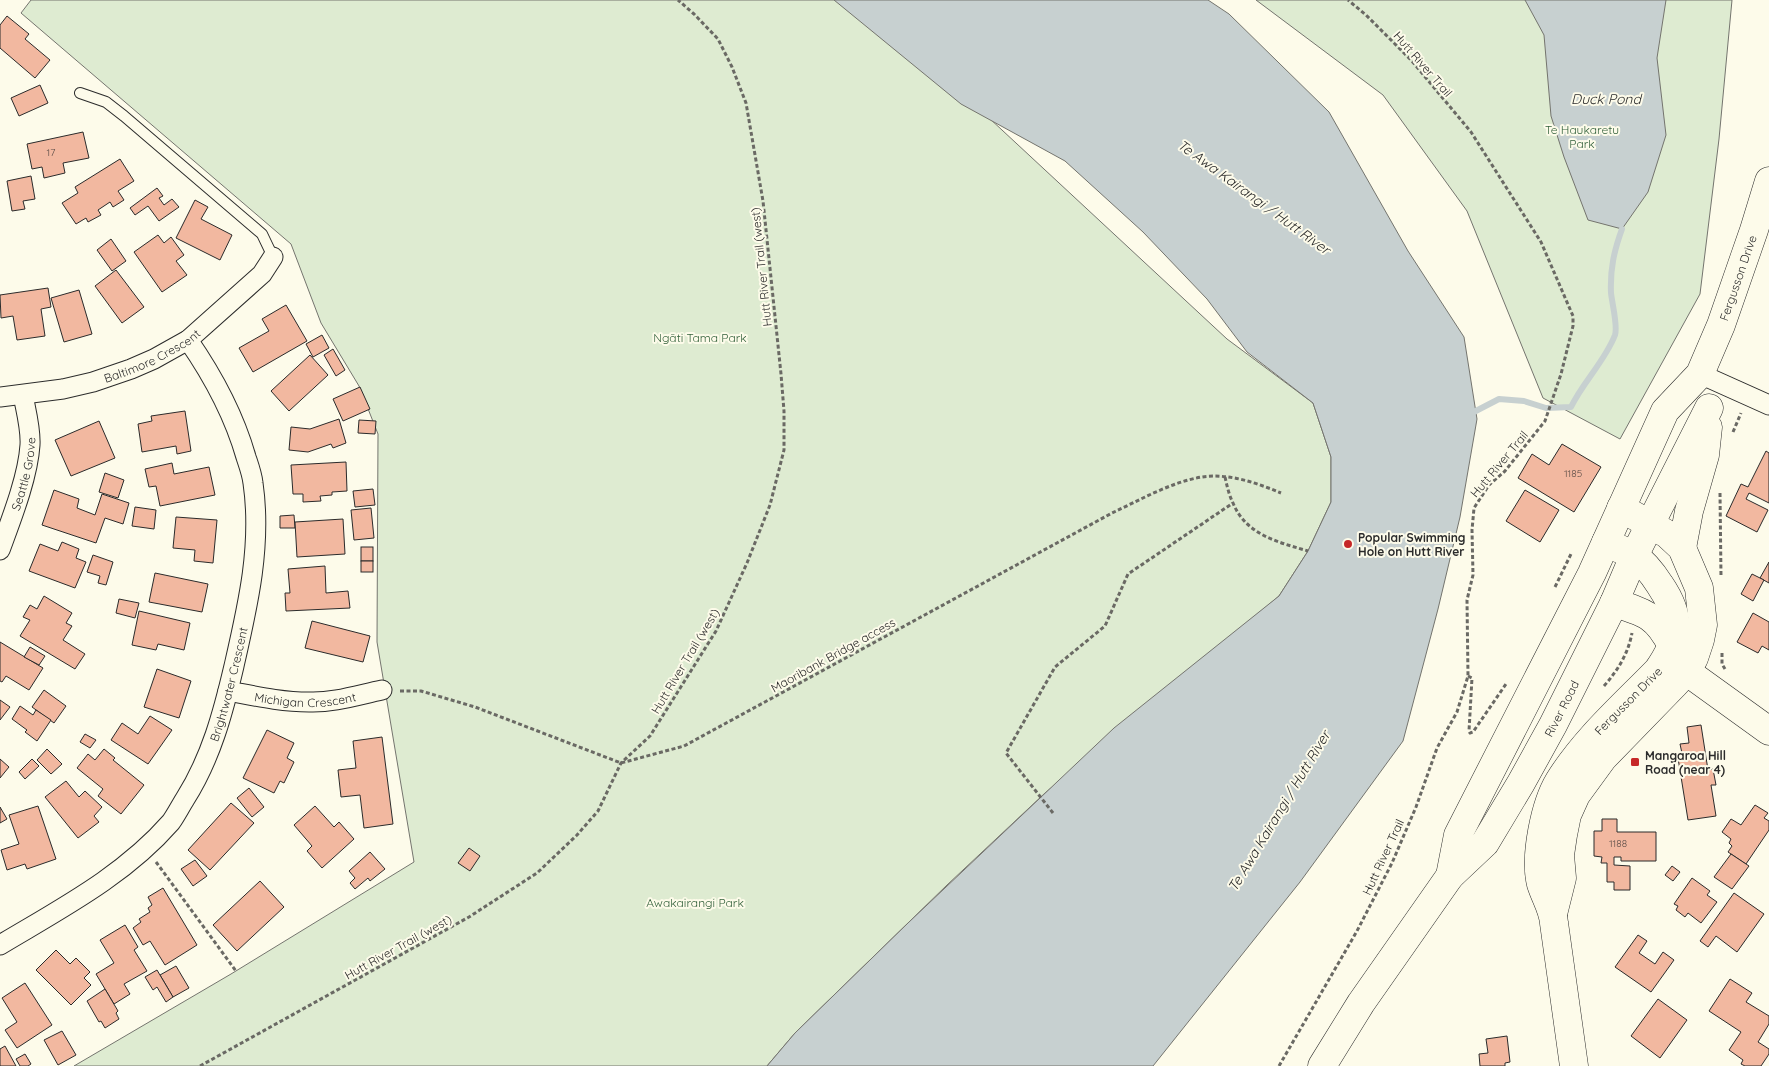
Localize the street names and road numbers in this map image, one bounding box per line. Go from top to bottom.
street label: Hutt River Trail [1390,28,1456,100]
street label: Hutt River Trail (west) [747,207,775,327]
street label: Fergusson Drive [1716,233,1759,323]
street label: Baltimore Crescent [102,326,203,385]
street label: Hutt River Trail [1467,428,1531,500]
street label: Seattle Grove [7,437,38,512]
street label: Hutt River Trail (west) [648,606,722,716]
street label: Maoribank Bridge access [768,614,898,696]
street label: Brightwater Crescent [206,626,250,743]
street label: Fergusson Drive [1591,663,1665,738]
street label: River Road [1541,678,1582,739]
street label: Michigan Crescent [253,689,357,710]
street label: Hutt River Trail [1359,817,1407,897]
street label: Hutt River Trail (west) [342,911,454,983]

